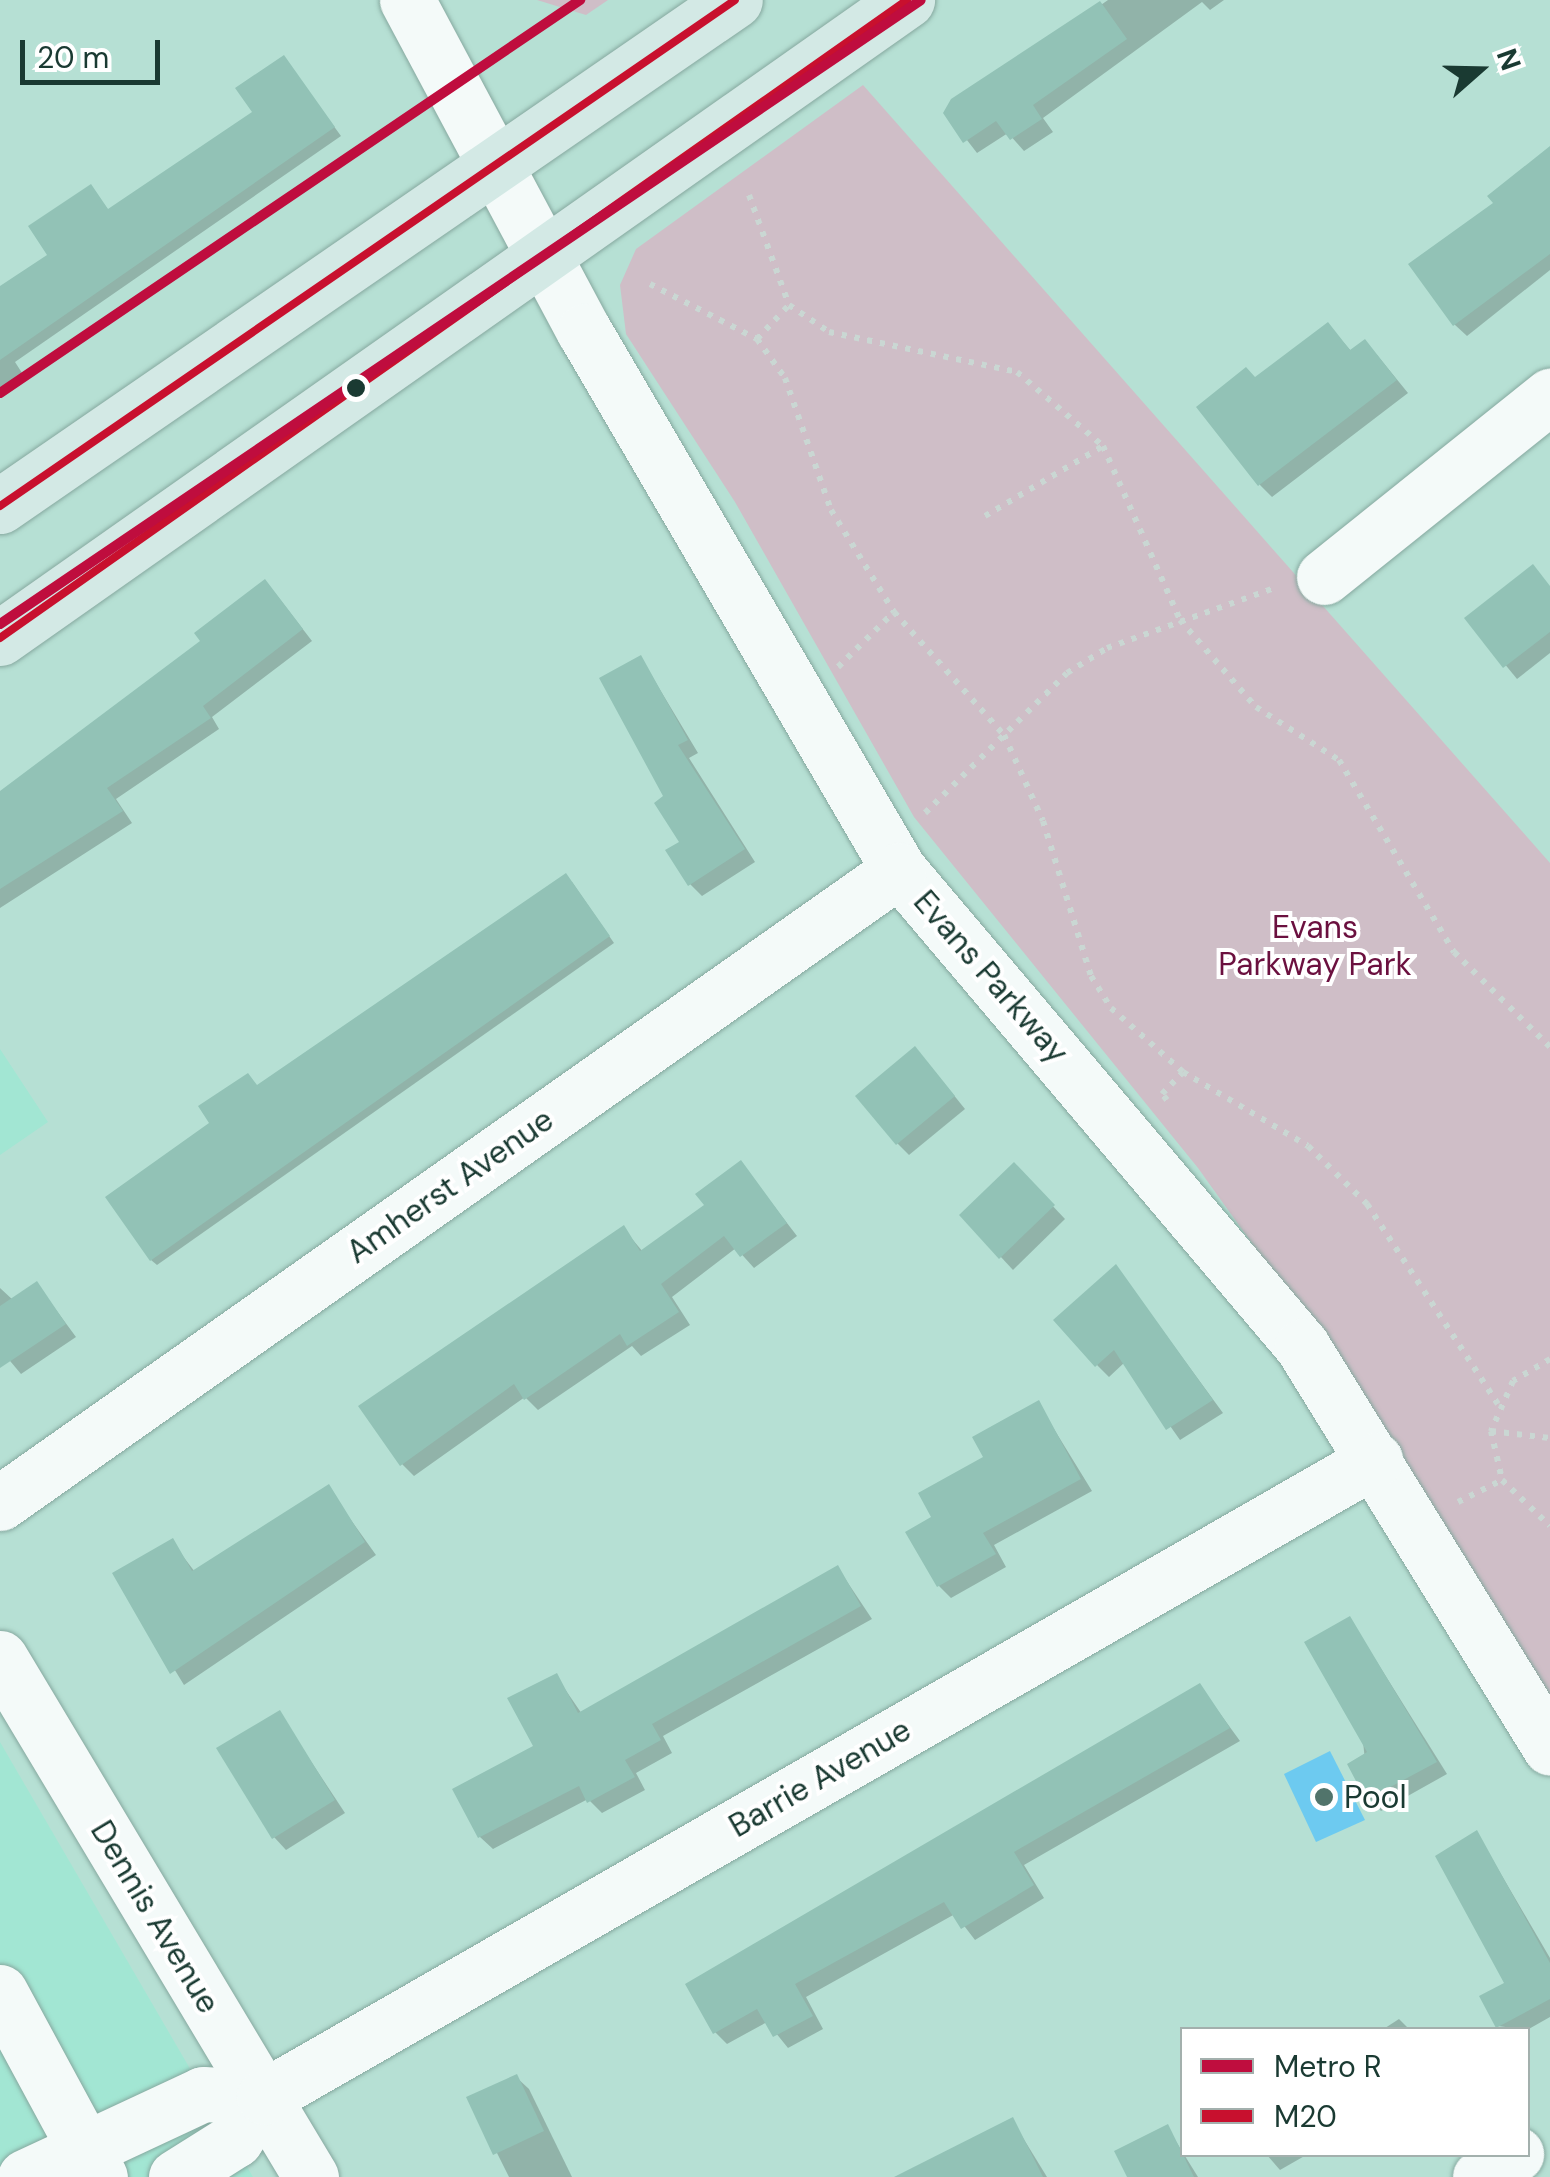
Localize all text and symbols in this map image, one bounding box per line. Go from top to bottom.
scale bar [25,20,165,82]
north arrow [1430,20,1530,120]
text: 20 m [37,38,109,77]
text: N [1488,44,1530,75]
unlabelled marker [346,378,366,398]
street label: Evans Parkway [906,883,1076,1071]
park label: Evans Parkway Park [1218,909,1412,984]
street label: Amherst Avenue [339,1100,561,1272]
street label: Barrie Avenue [722,1711,918,1845]
place label: Pool [1344,1778,1407,1816]
marker: Pool [1313,1786,1335,1808]
street label: Dennis Avenue [82,1814,228,2020]
legend [1180,2027,1530,2157]
text: Metro R [1274,2047,1382,2086]
text: M20 [1274,2097,1337,2136]

